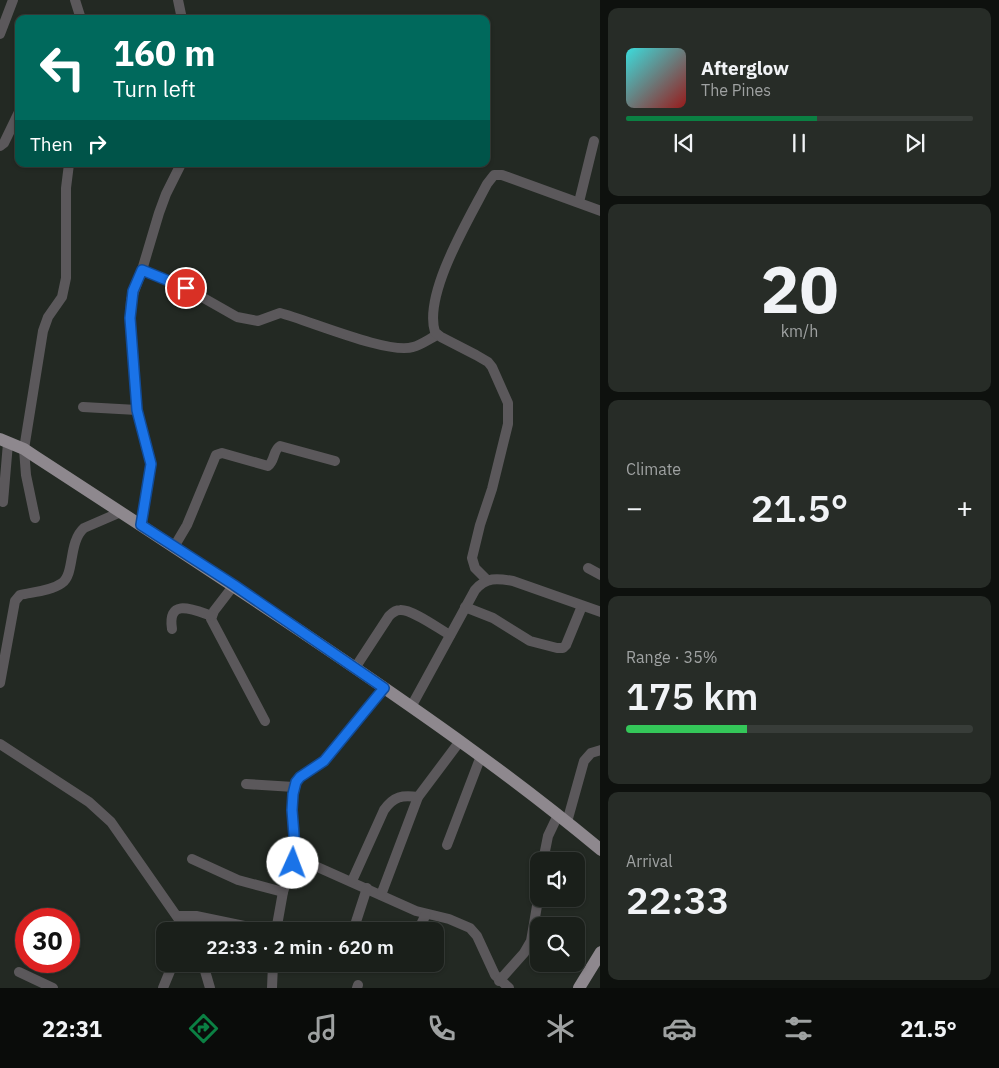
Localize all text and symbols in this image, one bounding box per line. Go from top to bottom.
text: 160 m [113,30,216,76]
icon: left [30,35,95,100]
text: Afterglow [701,56,789,80]
text: Turn left [113,74,196,103]
text: The Pines [701,80,771,100]
icon: previous [670,129,698,157]
icon: pause [785,129,813,157]
icon: next [901,129,929,157]
icon: right [83,130,111,158]
text: Then [30,132,73,156]
text: 20 [760,246,839,331]
pin [165,267,207,309]
icon: arrive [172,274,200,302]
text: km/h [781,321,818,341]
text: Climate [626,459,681,479]
text: 21.5° [751,483,848,532]
text: − [626,489,643,526]
text: + [956,489,973,526]
text: Range · 35% [626,647,718,667]
text: 175 km [626,671,758,720]
position arrow [266,836,318,888]
text: Arrival [626,851,673,871]
map controls [530,852,585,972]
button: sound [530,852,585,907]
text: 22:33 [626,875,729,924]
speed limit sign: 30 [15,908,80,973]
button: search [530,917,585,972]
text: 22:33 · 2 min · 620 m [206,935,394,959]
icon: directions [186,1011,221,1046]
icon: music [305,1011,340,1046]
icon: phone [424,1011,459,1046]
icon: climate [543,1011,578,1046]
icon: car [662,1011,697,1046]
icon: filters [781,1011,816,1046]
text: 22:31 [42,1014,102,1043]
text: 21.5° [900,1014,957,1043]

